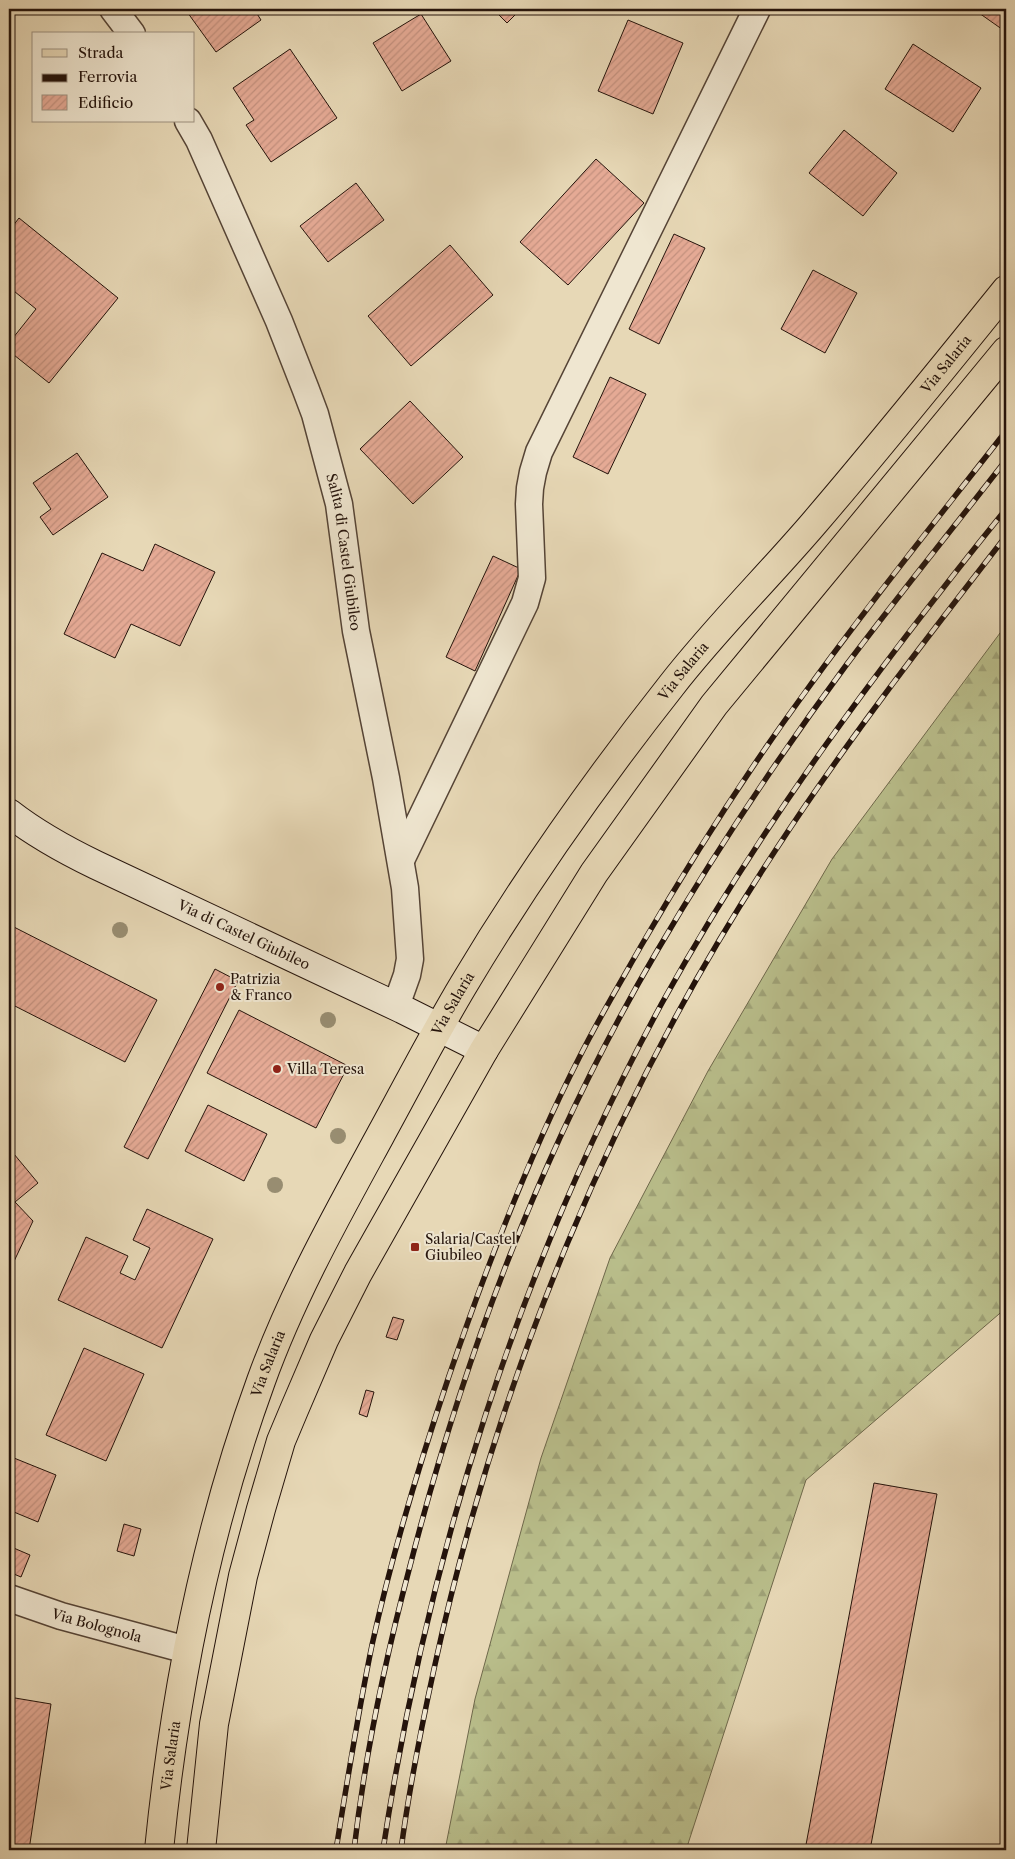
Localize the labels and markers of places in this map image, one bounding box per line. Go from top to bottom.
place label: Patrizia & Franco [230,970,292,1004]
marker: Patrizia & Franco [214,981,226,993]
place label: Villa Teresa [286,1060,365,1078]
marker: Villa Teresa [271,1063,283,1075]
place label: Salaria/Castel Giubileo [425,1230,516,1264]
marker: Salaria/Castel Giubileo [409,1241,421,1253]

